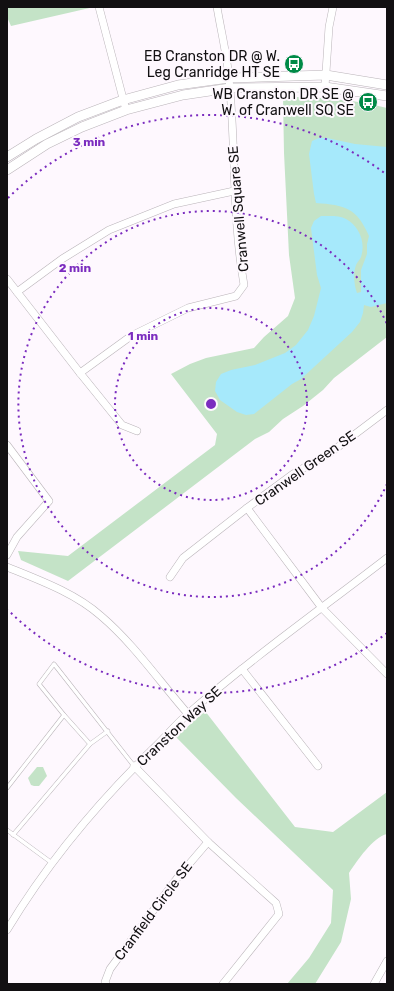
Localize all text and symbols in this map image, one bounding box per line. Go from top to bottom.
place label: EB Cranston DR @ W. Leg Cranridge HT SE [144,48,280,81]
bus stop icon: EB Cranston DR @ W. Leg Cranridge HT SE [283,53,305,75]
place label: WB Cranston DR SE @ W. of Cranwell SQ SE [212,86,354,119]
bus stop icon: WB Cranston DR SE @ W. of Cranwell SQ SE [357,91,379,113]
text: 3 min [73,135,106,149]
street label: Cranwell Square SE [225,145,252,273]
text: 2 min [59,261,92,275]
text: 1 min [128,329,159,343]
centre of rings [204,397,218,411]
street label: Cranwell Green SE [252,427,359,510]
street label: Cranston Way SE [133,683,225,770]
street label: Cranfield Circle SE [111,859,196,964]

